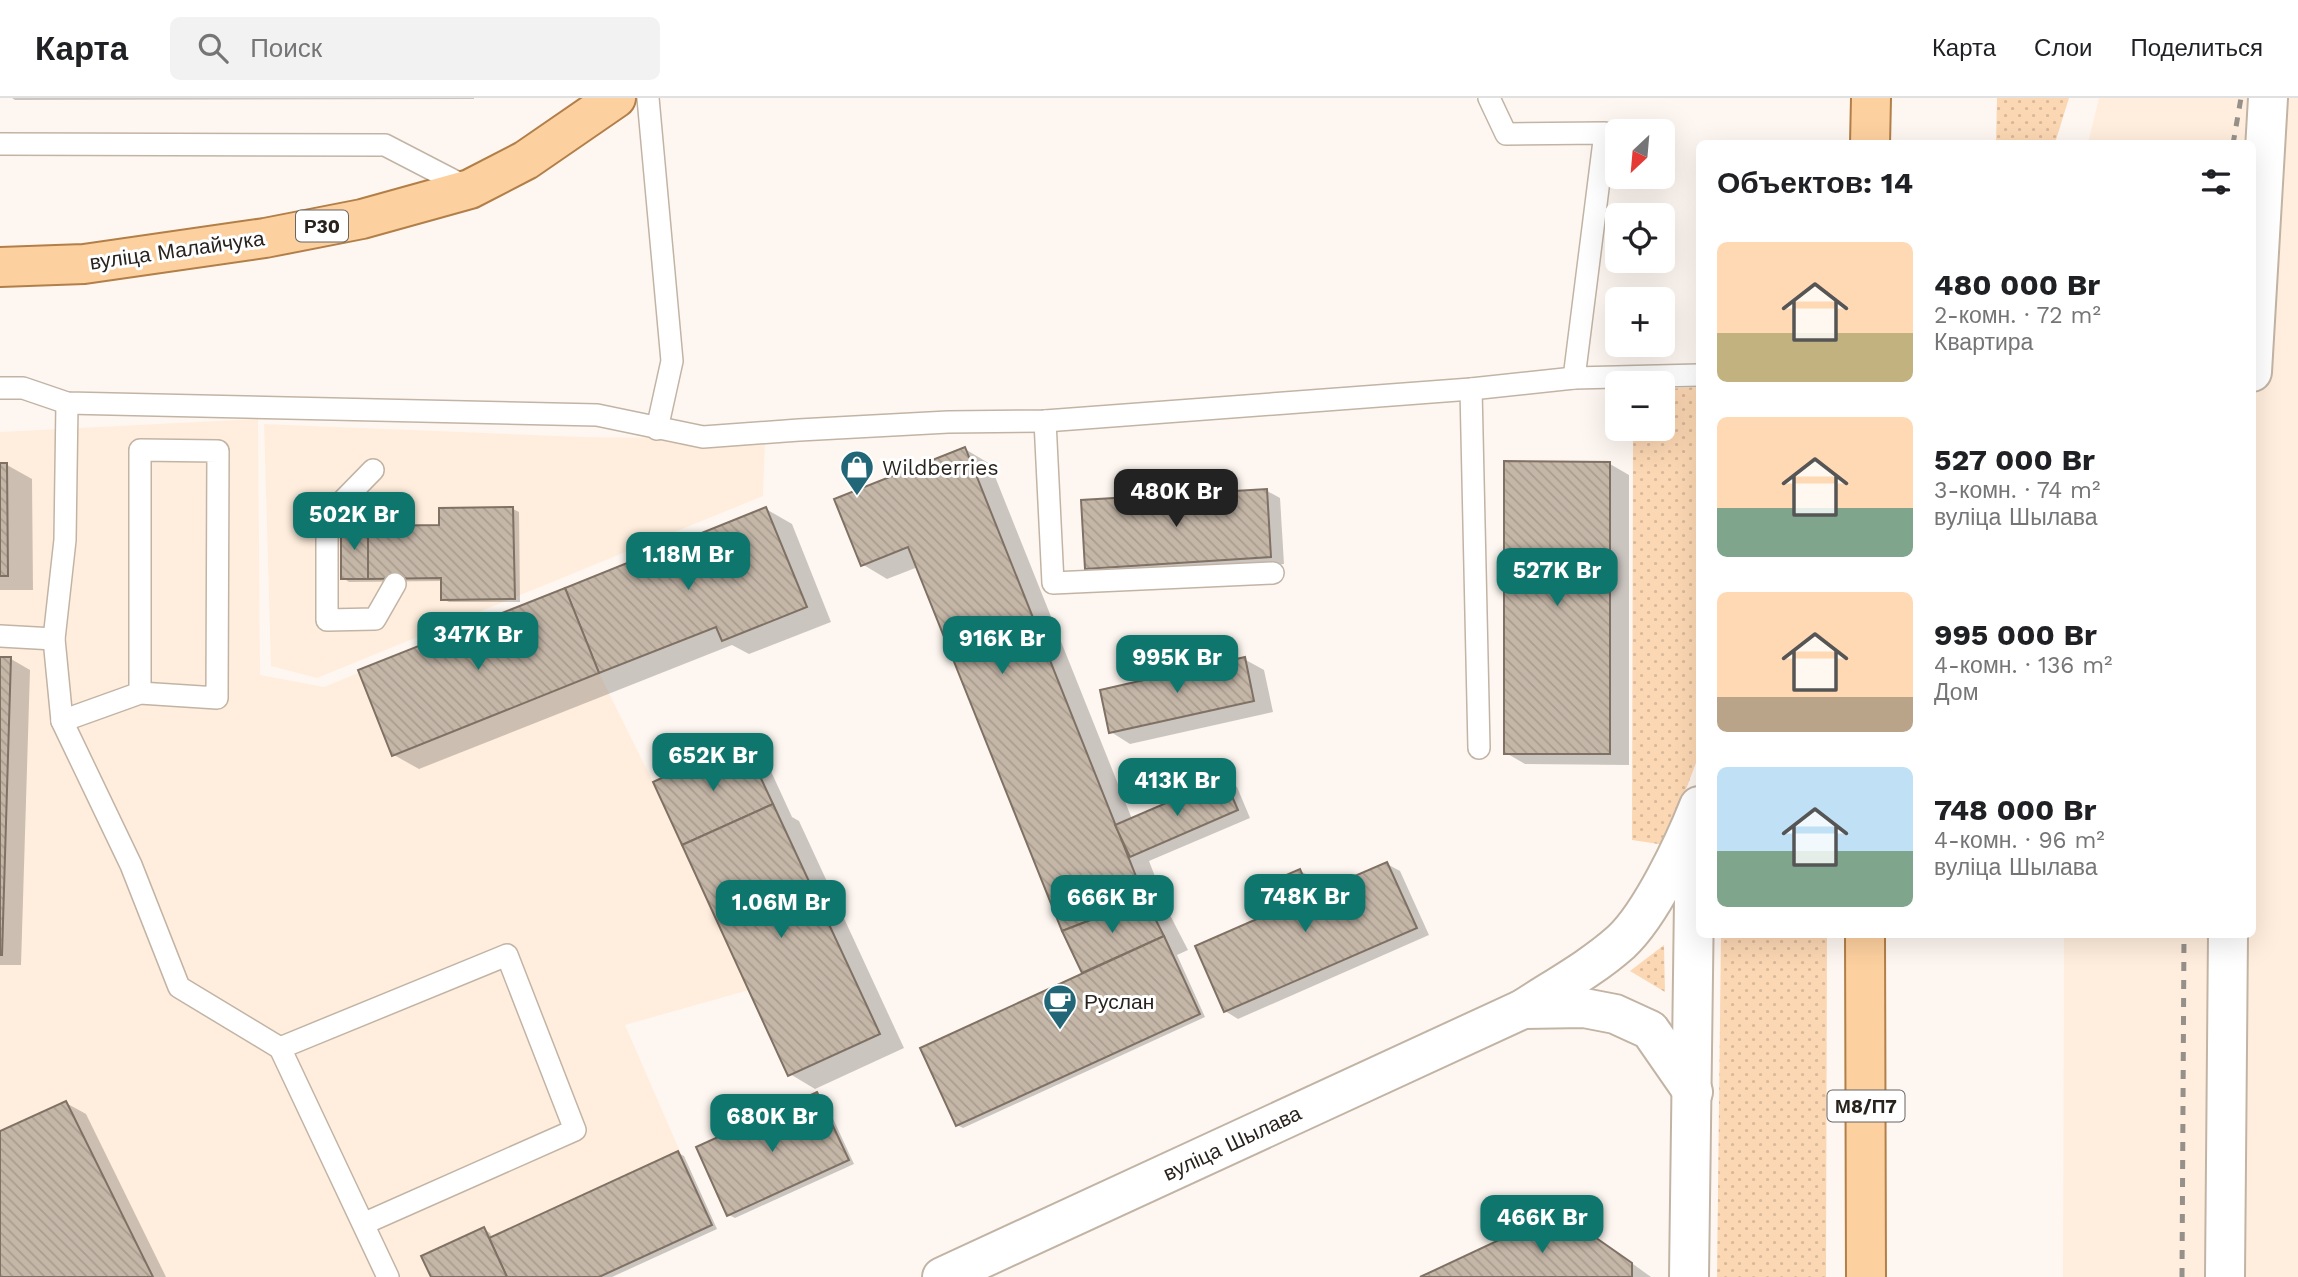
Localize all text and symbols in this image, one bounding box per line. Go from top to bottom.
search box [170,17,660,80]
text: Карта [35,29,128,68]
icon: search [194,29,232,67]
text: Поиск [250,33,322,63]
text: Карта [1932,34,1996,62]
text: Слои [2034,34,2092,62]
text: Поделиться [2130,34,2263,62]
north arrow [1605,119,1675,189]
map controls [1605,119,1675,441]
icon: filters [2197,163,2235,201]
text: Объектов: 14 [1717,165,1913,200]
button: locate [1605,203,1675,273]
road number: Р30 [296,210,348,242]
street label: вуліца Малайчука [88,225,266,275]
text: 480 000 Br [1934,267,2100,302]
icon: home [1773,270,1857,354]
button: + [1605,287,1675,357]
text: 2-комн. · 72 m² [1934,302,2101,329]
text: Квартира [1934,329,2033,356]
button: − [1605,371,1675,441]
text: 527 000 Br [1934,442,2095,477]
icon: home [1773,445,1857,529]
shop icon: Wildberries [838,448,876,497]
place label: Wildberries [882,455,999,480]
pin: 480K Br [1111,470,1241,529]
text: 3-комн. · 74 m² [1934,477,2100,504]
text: 480K Br [1130,478,1222,505]
pin: 502K Br [289,492,419,552]
text: 502K Br [309,501,399,528]
text: вуліца Шылава [1934,504,2098,531]
pin: 1.18M Br [616,532,760,592]
text: 1.18M Br [642,541,734,568]
pin: 527K Br [1492,548,1622,608]
text: 527K Br [1513,557,1601,584]
pin: 347K Br [413,612,543,672]
pin: 916K Br [937,616,1067,676]
text: 995 000 Br [1934,617,2097,652]
icon: home [1773,620,1857,704]
text: 347K Br [433,621,523,648]
text: 916K Br [959,625,1045,652]
pin: 995K Br [1112,636,1242,695]
text: 995K Br [1132,644,1222,671]
text: 4-комн. · 136 m² [1934,652,2112,679]
text: Дом [1934,679,1978,706]
pin: 652K Br [648,734,778,793]
text: 652K Br [668,742,758,769]
pin: 413K Br [1112,758,1242,818]
text: 413K Br [1134,767,1220,794]
text: 748 000 Br [1934,792,2096,827]
icon: home [1773,795,1857,879]
text: 4-комн. · 96 m² [1934,827,2105,854]
text: вуліца Шылава [1934,854,2098,881]
pin: 748K Br [1240,874,1370,934]
pin: 666K Br [1047,876,1177,935]
pin: 1.06M Br [709,880,853,940]
text: 748K Br [1260,883,1350,910]
text: 666K Br [1067,884,1157,911]
text: 1.06M Br [732,889,830,916]
cafe icon: Руслан [1041,982,1079,1031]
place label: Руслан [1084,989,1154,1014]
road number: М8/П7 [1828,1090,1904,1122]
pin: 680K Br [707,1094,837,1154]
street label: вуліца Шылава [1159,1100,1305,1186]
text: 680K Br [726,1103,818,1130]
pin: 466K Br [1477,1196,1607,1255]
text: 466K Br [1496,1204,1588,1231]

